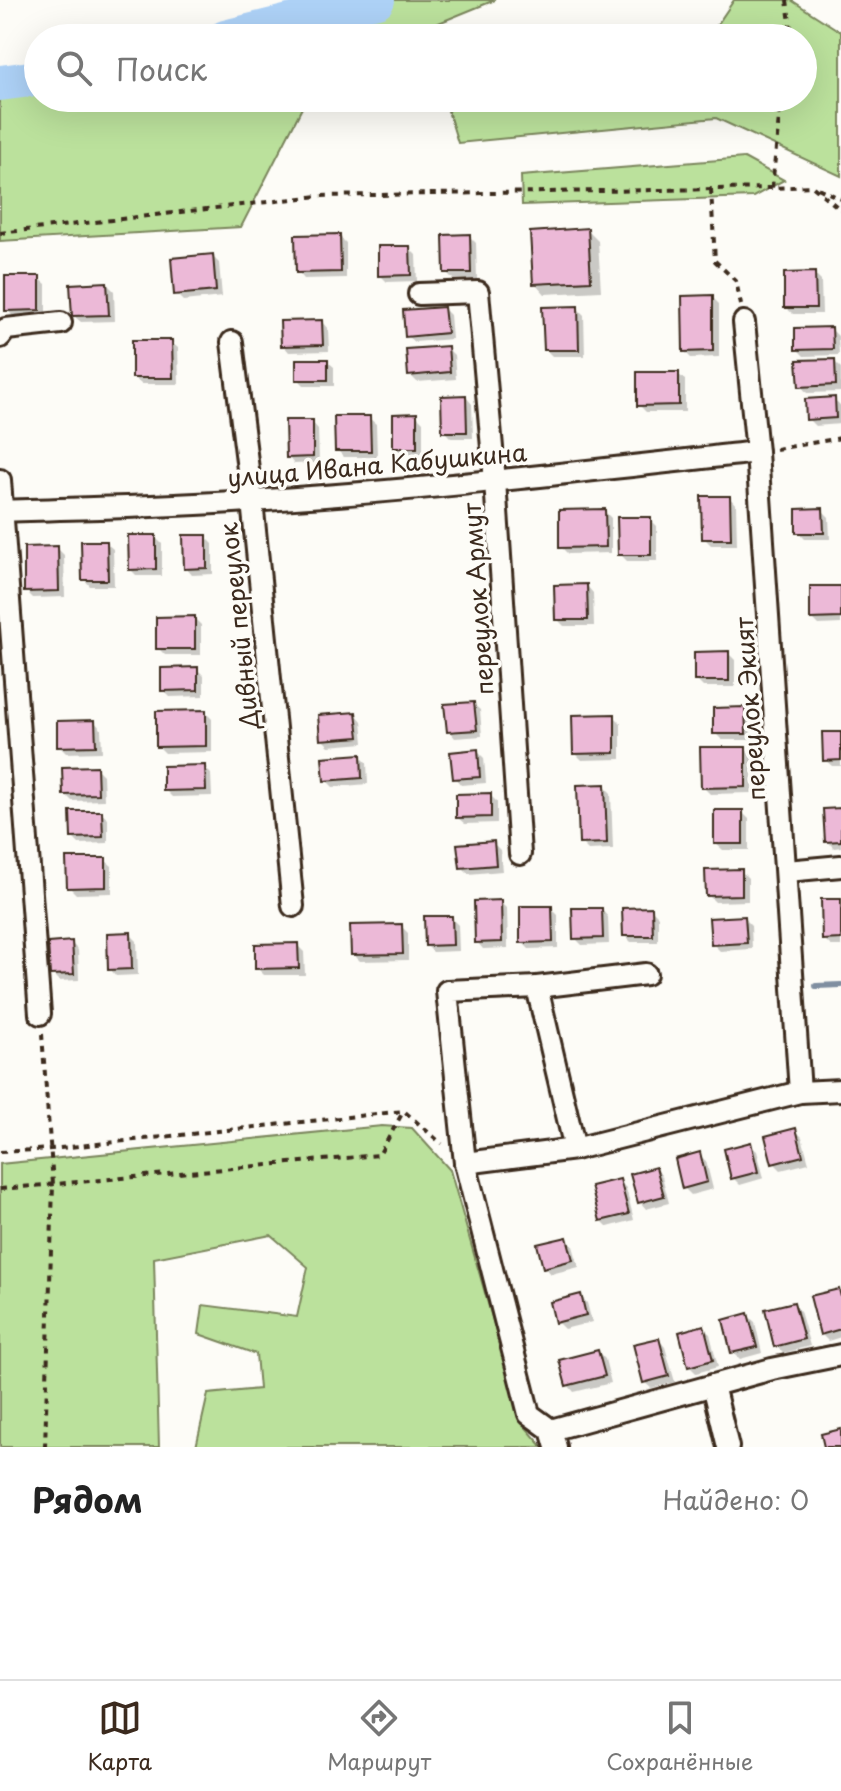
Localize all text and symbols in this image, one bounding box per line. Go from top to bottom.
search box [24,24,817,112]
icon: search [52,46,96,90]
text: Поиск [116,46,207,91]
street label: улица Ивана Кабушкина [226,433,528,495]
street label: переулок Армут [452,501,502,696]
street label: Дивный переулок [209,520,267,732]
street label: переулок Экият [725,615,773,802]
text: Рядом [32,1473,143,1525]
text: Найдено: 0 [663,1480,809,1519]
tab: Карта [88,1696,152,1777]
tab: Маршрут [327,1696,431,1777]
tab: Сохранённые [606,1696,753,1777]

